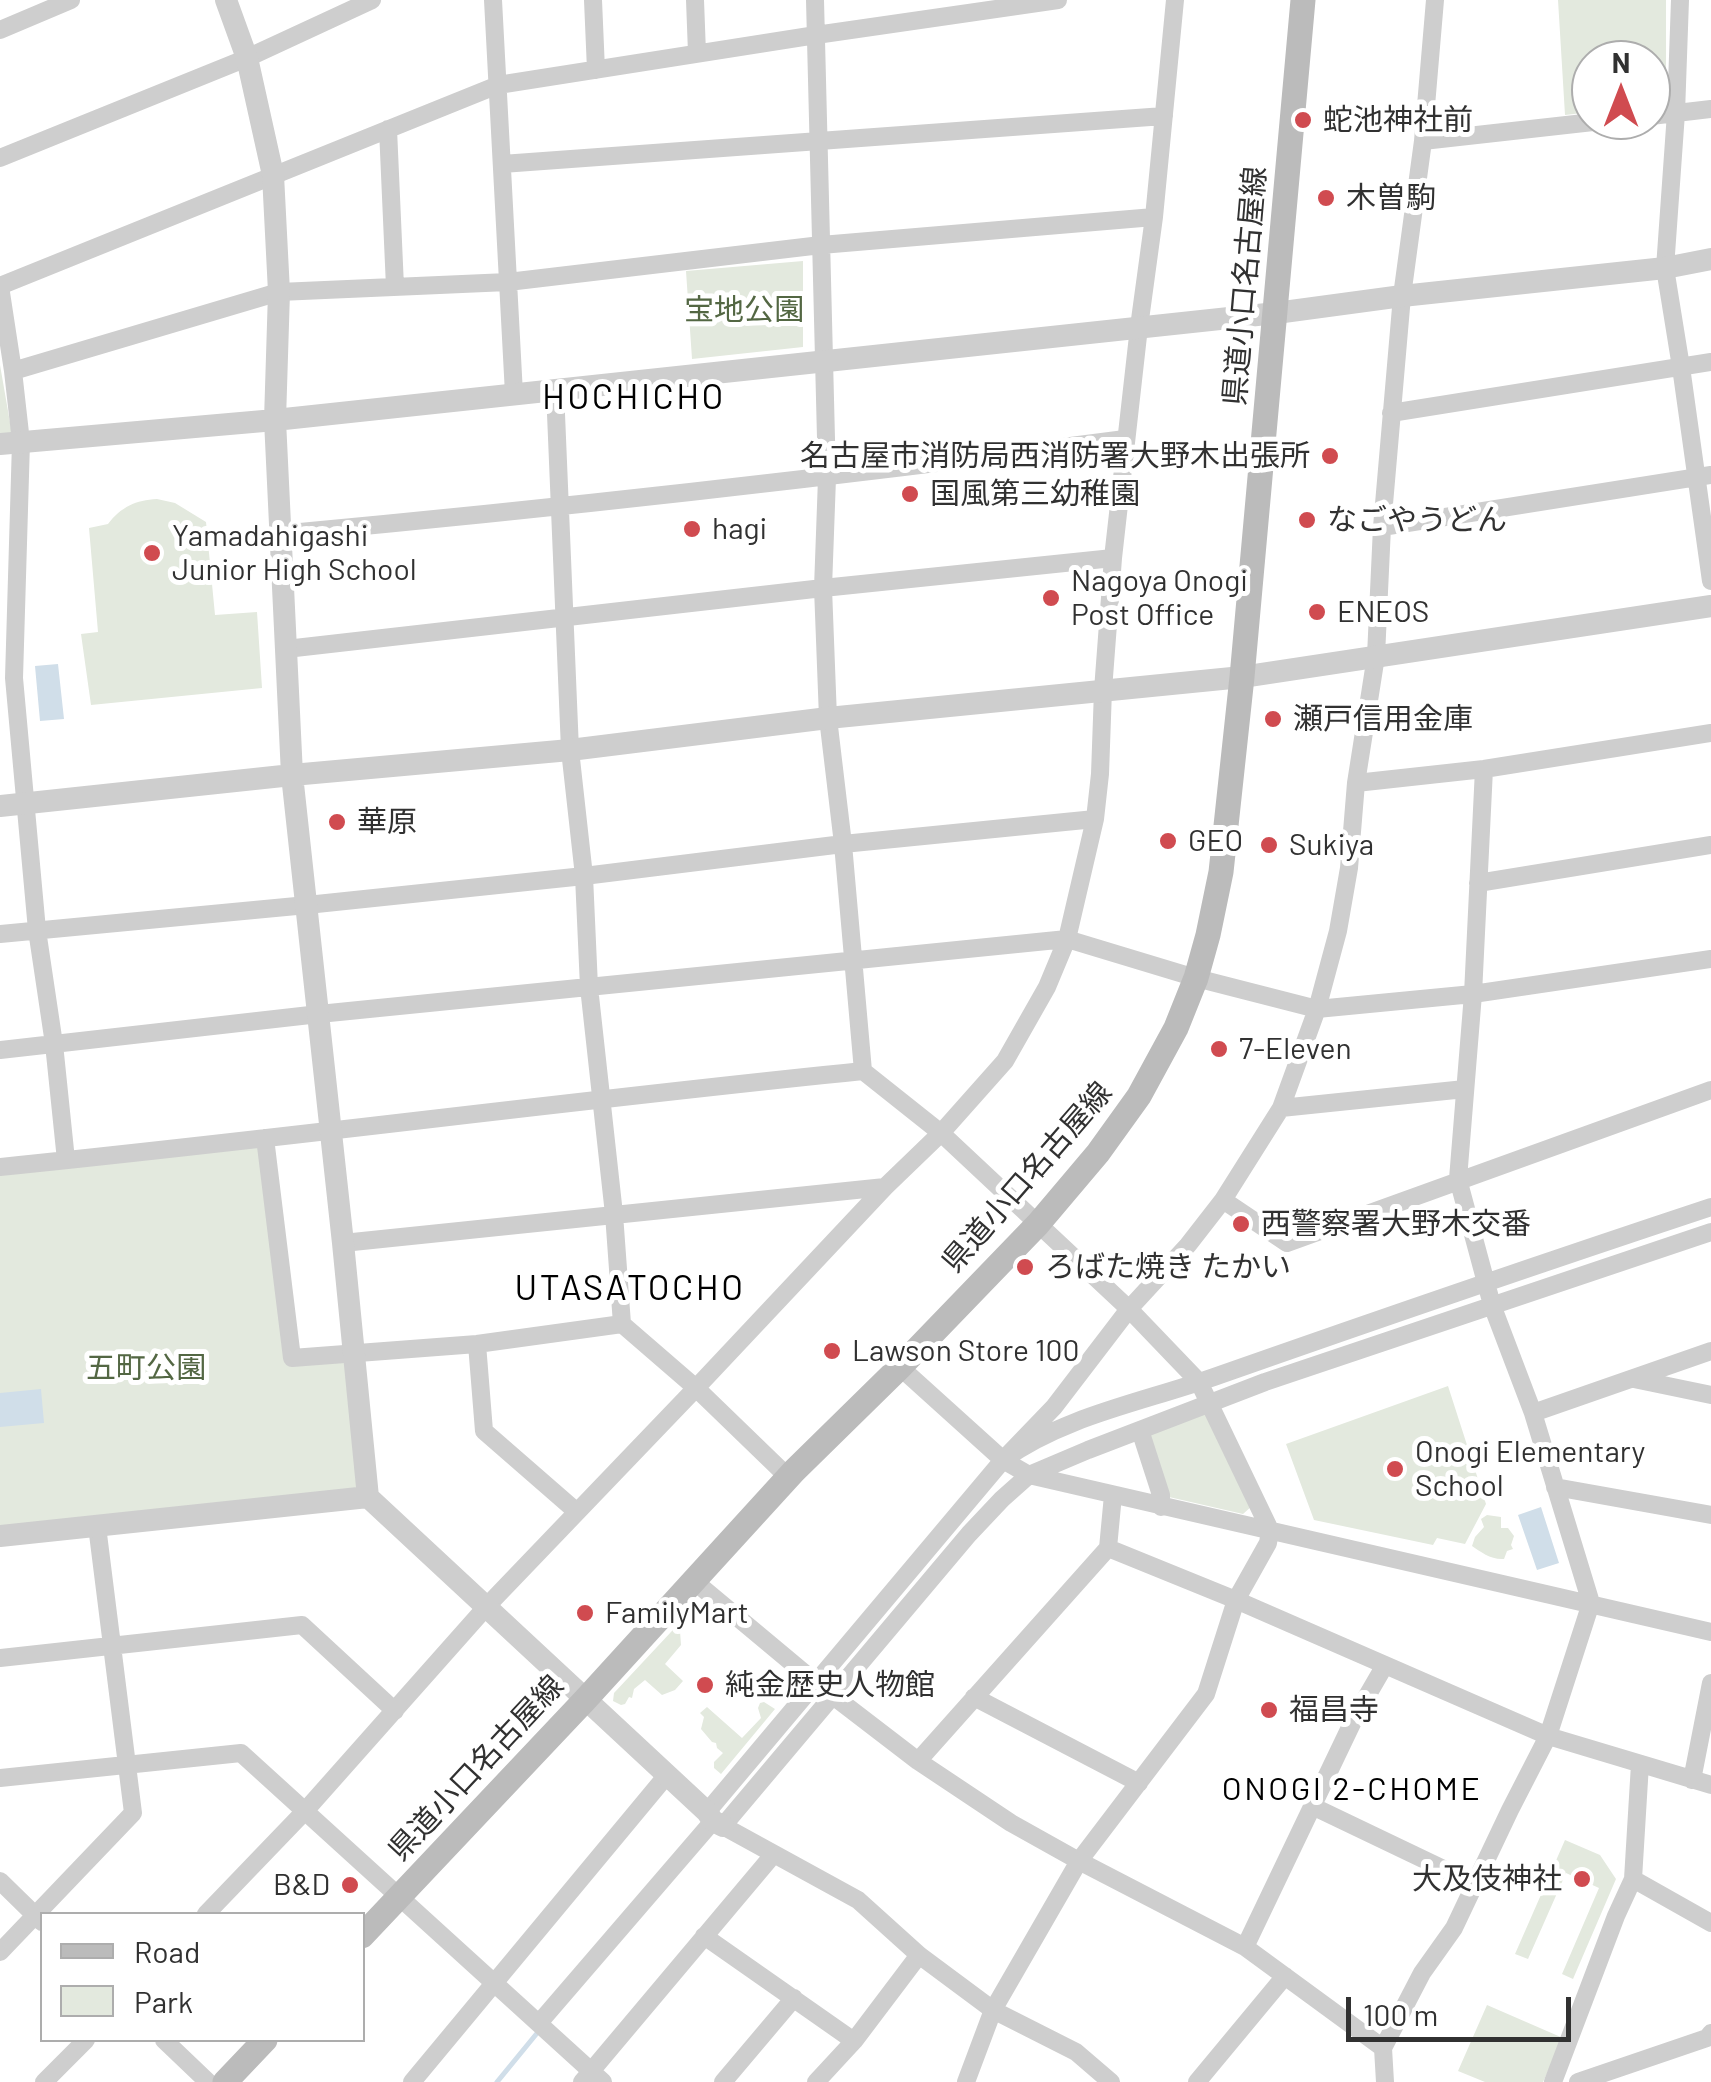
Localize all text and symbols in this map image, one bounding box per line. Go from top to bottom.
north arrow [1571,40,1671,140]
text: N [1612,45,1630,79]
place label: 蛇池神社前 [1323,102,1473,138]
marker: 蛇池神社前 [1292,109,1314,131]
street label: 県道小口名古屋線 [1217,165,1273,407]
place label: 木曽駒 [1346,180,1436,216]
marker: 木曽駒 [1315,187,1337,209]
park label: 宝地公園 [684,292,804,328]
district label: HOCHICHO [542,376,726,418]
place label: 名古屋市消防局西消防署大野木出張所 [800,438,1310,474]
marker: 名古屋市消防局西消防署大野木出張所 [1319,445,1341,467]
place label: 国風第三幼稚園 [930,476,1140,512]
marker: 国風第三幼稚園 [899,483,921,505]
place label: なごやうどん [1327,502,1507,538]
marker: なごやうどん [1296,509,1318,531]
place label: hagi [712,511,767,547]
place label: Yamadahigashi Junior High School [172,518,417,588]
marker: hagi [681,518,703,540]
marker: Yamadahigashi Junior High School [141,542,163,564]
place label: Nagoya Onogi Post Office [1071,563,1248,634]
marker: Nagoya Onogi Post Office [1040,587,1062,609]
place label: ENEOS [1337,594,1429,630]
marker: ENEOS [1306,601,1328,623]
place label: 瀬戸信用金庫 [1293,701,1473,737]
marker: 瀬戸信用金庫 [1262,708,1284,730]
place label: 華原 [357,804,417,840]
marker: 華原 [326,811,348,833]
place label: GEO [1188,823,1243,859]
place label: Sukiya [1289,827,1374,863]
marker: GEO [1157,830,1179,852]
marker: Sukiya [1258,834,1280,856]
place label: 7-Eleven [1239,1031,1352,1067]
marker: 7-Eleven [1208,1038,1230,1060]
street label: 県道小口名古屋線 [935,1075,1119,1279]
place label: 西警察署大野木交番 [1261,1206,1531,1242]
marker: 西警察署大野木交番 [1230,1213,1252,1235]
place label: ろばた焼き たかい [1045,1249,1291,1285]
marker: ろばた焼き たかい [1014,1256,1036,1278]
district label: UTASATOCHO [515,1267,745,1309]
place label: Lawson Store 100 [852,1333,1079,1369]
marker: Lawson Store 100 [821,1340,843,1362]
park label: 五町公園 [86,1350,206,1386]
place label: Onogi Elementary School [1415,1434,1645,1504]
marker: Onogi Elementary School [1384,1458,1406,1480]
place label: FamilyMart [605,1595,749,1631]
marker: FamilyMart [574,1602,596,1624]
place label: 純金歴史人物館 [725,1667,935,1703]
street label: 県道小口名古屋線 [381,1668,571,1868]
marker: 純金歴史人物館 [694,1674,716,1696]
place label: 福昌寺 [1289,1692,1379,1728]
marker: 福昌寺 [1258,1699,1280,1721]
district label: ONOGI 2-CHOME [1222,1770,1482,1808]
place label: 大及伎神社 [1412,1861,1562,1897]
place label: B&D [273,1867,330,1903]
marker: 大及伎神社 [1571,1868,1593,1890]
marker: B&D [339,1874,361,1896]
legend [40,1912,365,2042]
text: Road [134,1933,200,1969]
scale bar [1351,1977,1576,2039]
text: Park [134,1983,193,2019]
text: 100 m [1363,1996,1438,2032]

